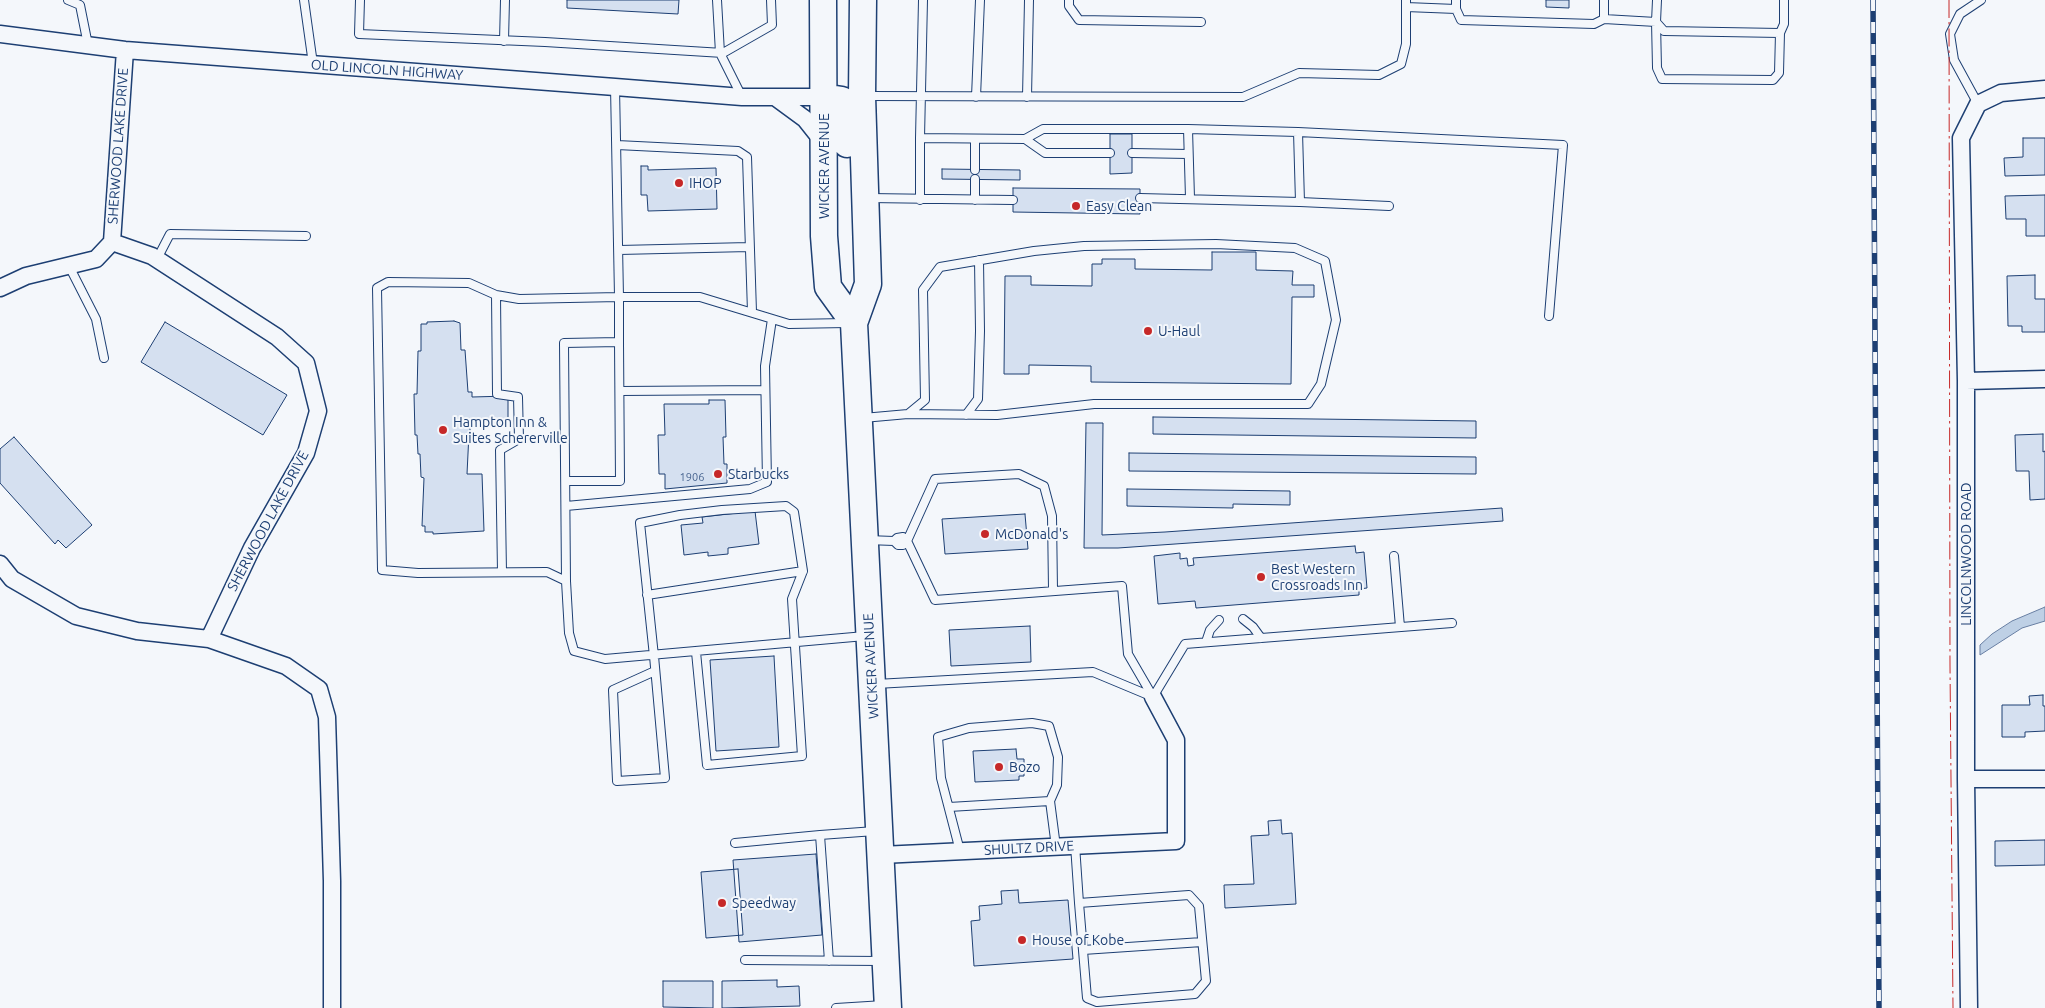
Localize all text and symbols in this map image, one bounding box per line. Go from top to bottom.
street label: OLD LINCOLN HIGHWAY [310,56,464,84]
street label: SHERWOOD LAKE DRIVE [104,67,132,225]
street label: WICKER AVENUE [816,113,832,219]
place label: IHOP [689,175,722,191]
marker: IHOP [673,177,685,189]
place label: Easy Clean [1086,198,1152,214]
marker: Easy Clean [1070,200,1082,212]
place label: U-Haul [1158,323,1200,339]
marker: U-Haul [1142,325,1154,337]
place label: Hampton Inn & Suites Schererville [453,414,568,447]
marker: Hampton Inn & Suites Schererville [437,424,449,436]
street label: SHERWOOD LAKE DRIVE [224,448,312,594]
place label: Starbucks [728,466,789,482]
marker: Starbucks [712,468,724,480]
house number: 1906 [680,470,704,484]
street label: LINCOLNWOOD ROAD [1958,482,1974,626]
place label: McDonald's [995,526,1068,542]
marker: McDonald's [979,528,991,540]
place label: Best Western Crossroads Inn [1271,561,1363,594]
marker: Best Western Crossroads Inn [1255,571,1267,583]
street label: WICKER AVENUE [860,613,882,719]
place label: Bozo [1009,759,1040,775]
marker: Bozo [993,761,1005,773]
street label: SHULTZ DRIVE [983,837,1075,859]
place label: Speedway [732,895,796,911]
marker: Speedway [716,897,728,909]
place label: House of Kobe [1032,932,1124,948]
marker: House of Kobe [1016,934,1028,946]

